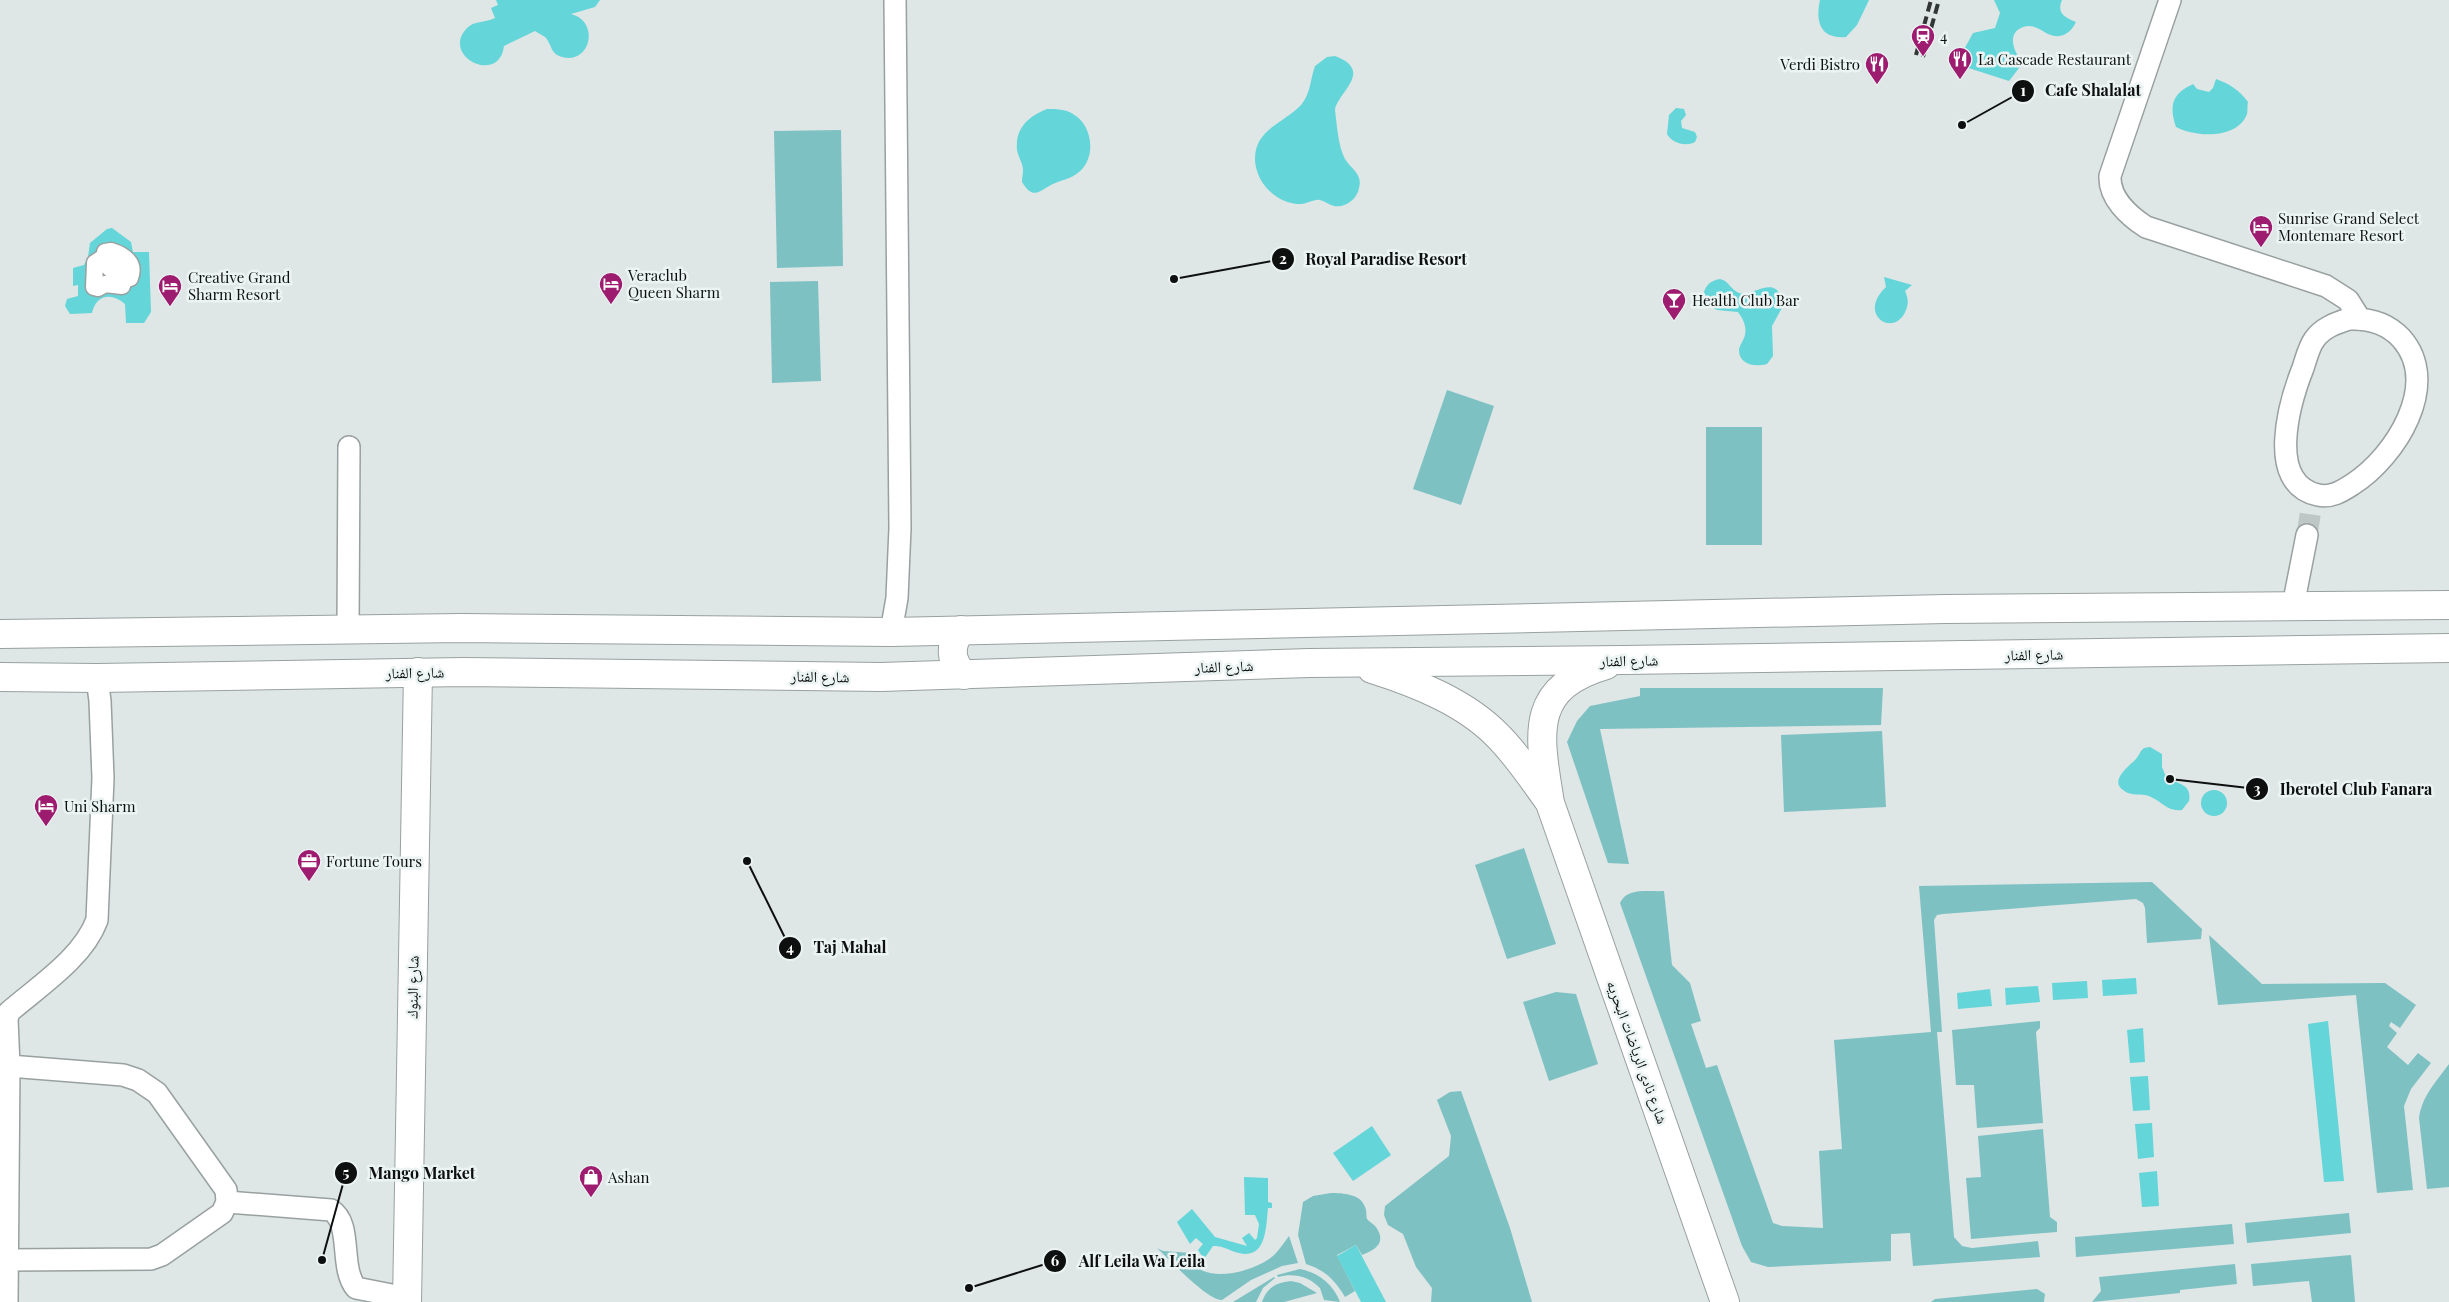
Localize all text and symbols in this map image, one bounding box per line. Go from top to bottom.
station icon: 4 [1910,23,1936,57]
place label: 4 [1940,26,1947,46]
restaurant icon: La Cascade Restaurant [1947,46,1973,80]
place label: La Cascade Restaurant [1978,49,2132,69]
restaurant icon: Verdi Bistro [1864,51,1890,85]
place label: Verdi Bistro [1779,54,1860,74]
callout: Cafe Shalalat [2010,75,2151,106]
text: Cafe Shalalat [2045,79,2141,100]
text: 1 [2020,80,2026,100]
place label: Sunrise Grand Select Montemare Resort [2278,208,2420,245]
hotel icon: Sunrise Grand Select Montemare Resort [2248,214,2274,248]
callout: Royal Paradise Resort [1270,243,1477,274]
text: 2 [1279,248,1287,268]
text: Royal Paradise Resort [1305,248,1467,269]
place label: Veraclub Queen Sharm [627,265,721,302]
place label: Creative Grand Sharm Resort [188,267,291,304]
hotel icon: Veraclub Queen Sharm [598,271,624,305]
hotel icon: Creative Grand Sharm Resort [157,273,183,307]
bar icon: Health Club Bar [1661,287,1687,321]
place label: Health Club Bar [1692,290,1800,310]
street label: شارع الفنار [2003,643,2064,666]
street label: شارع الفنار [1598,649,1659,672]
street label: شارع الفنار [1193,655,1254,678]
street label: شارع الفنار [384,661,445,684]
street label: شارع الفنار [789,665,850,688]
callout: Iberotel Club Fanara [2245,774,2442,805]
text: 3 [2253,778,2261,798]
text: Iberotel Club Fanara [2280,778,2433,799]
hotel icon: Uni Sharm [33,793,59,827]
place label: Uni Sharm [64,796,136,816]
office icon: Fortune Tours [296,848,322,882]
place label: Fortune Tours [326,851,422,871]
callout: Taj Mahal [778,932,896,963]
text: Taj Mahal [813,936,887,957]
text: 4 [786,937,794,957]
street label: شارع البنوك [401,955,424,1019]
street label: شارع نادى الرياضات البحريه [1602,978,1673,1127]
callout: Mango Market [334,1157,486,1188]
text: 5 [343,1162,350,1182]
text: Mango Market [369,1162,476,1183]
shop icon: Ashan [578,1164,604,1198]
place label: Ashan [607,1167,649,1187]
callout: Alf Leila Wa Leila [1043,1246,1215,1277]
text: 6 [1051,1250,1059,1270]
text: Alf Leila Wa Leila [1078,1250,1206,1271]

